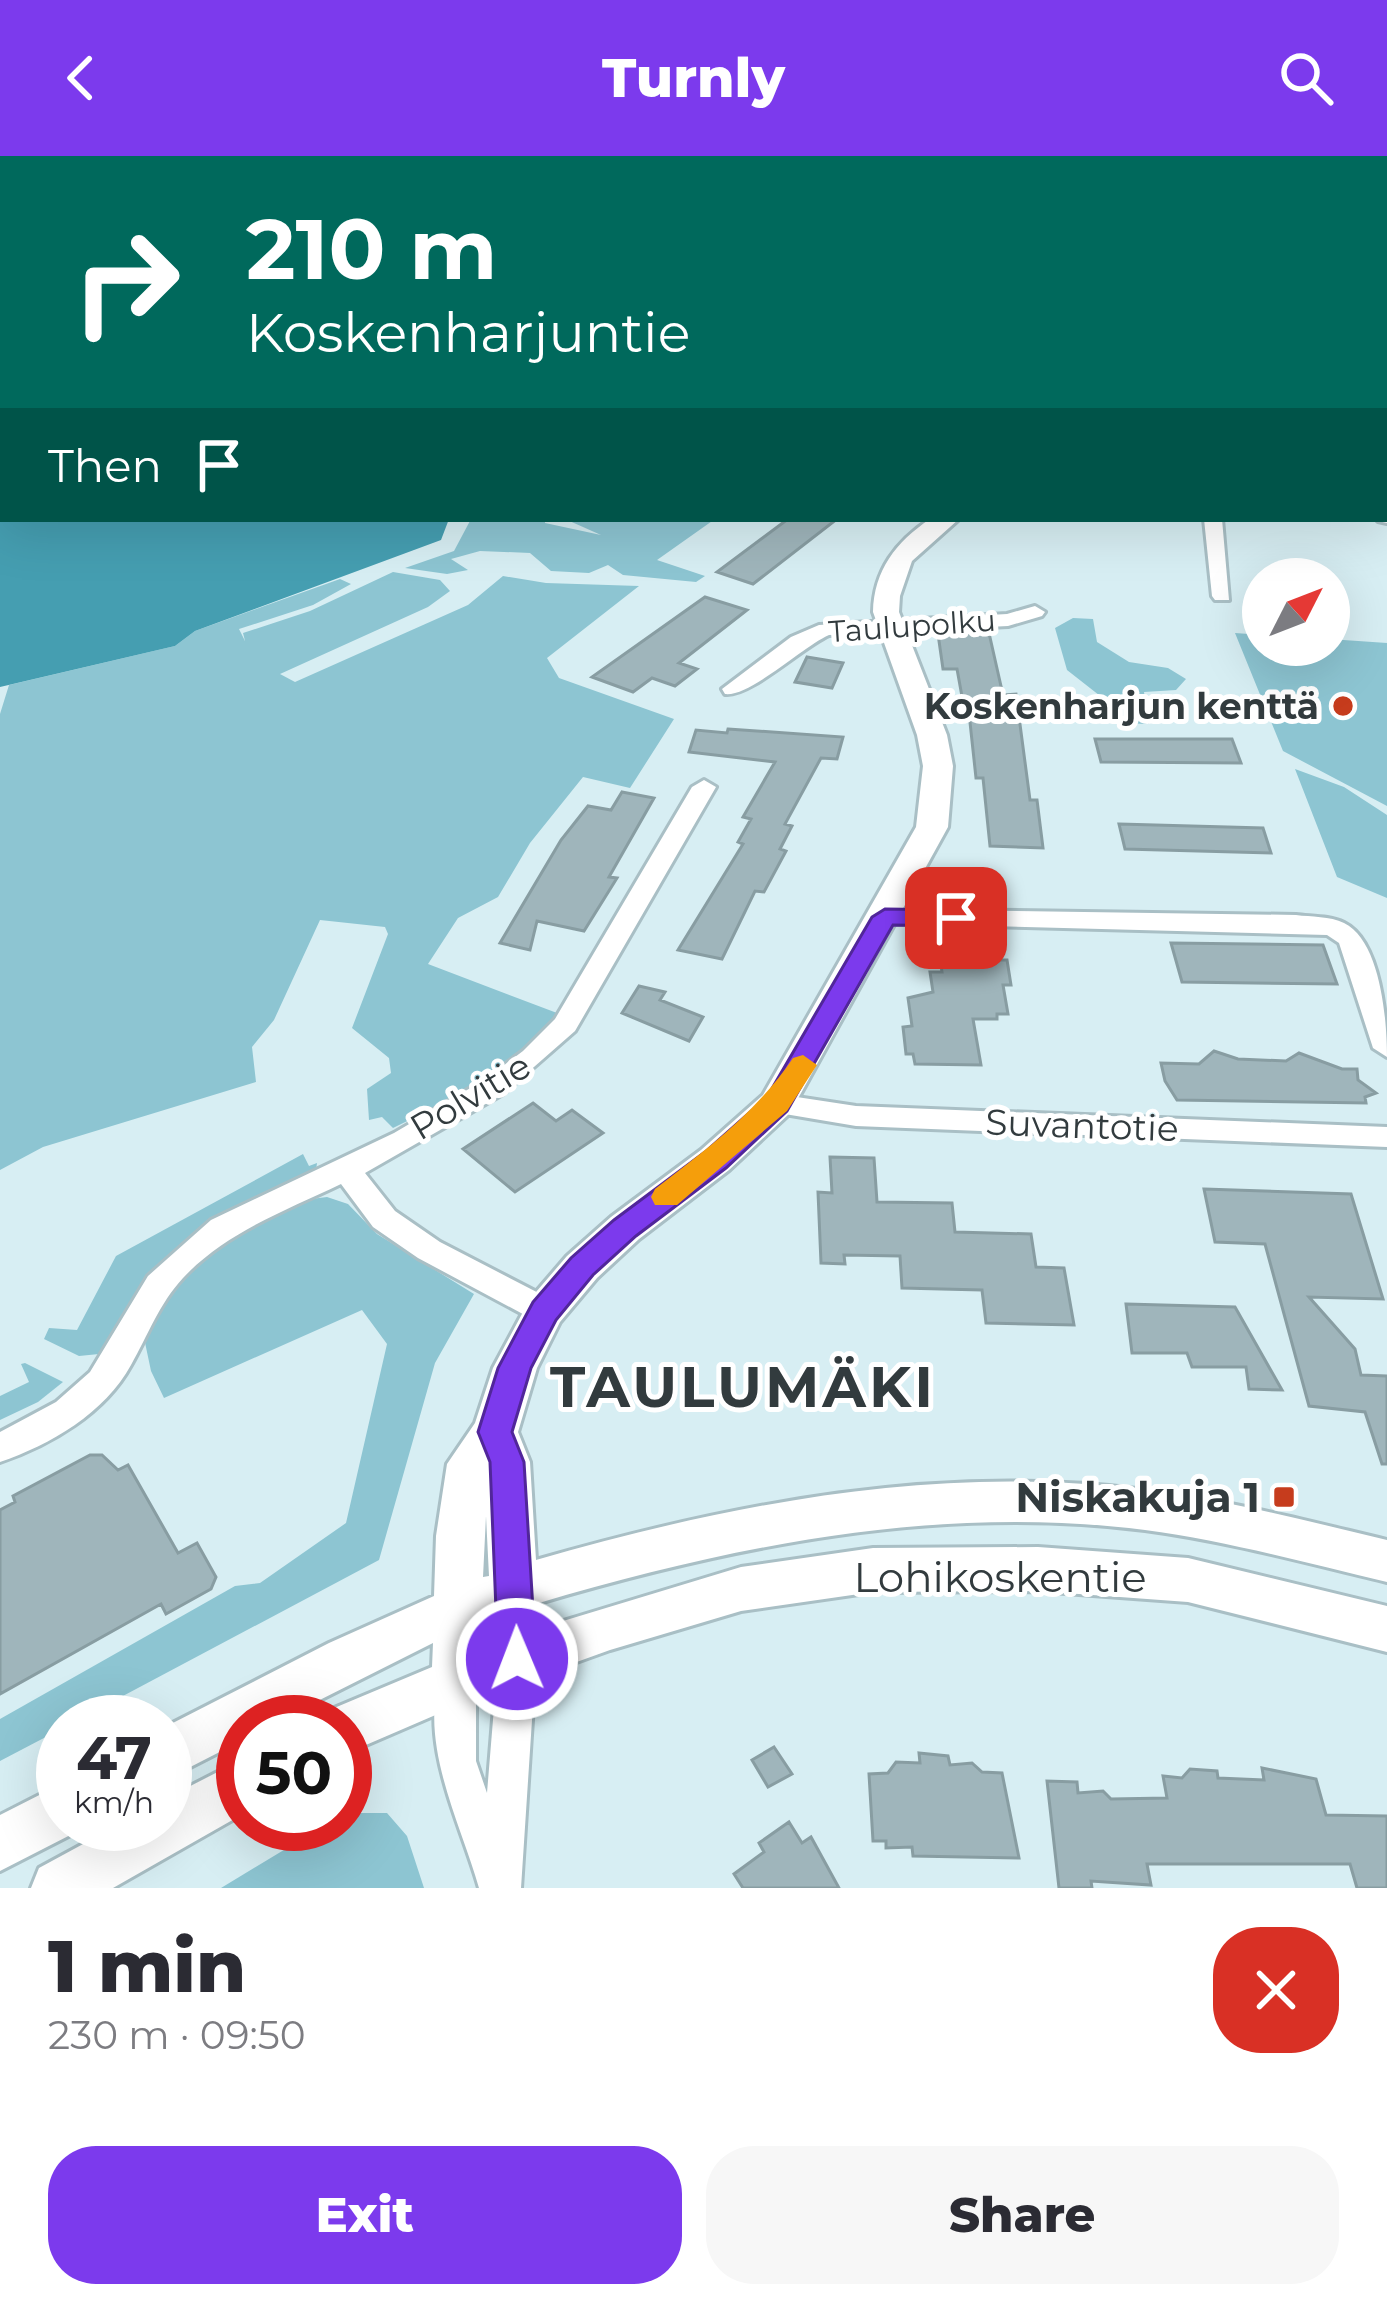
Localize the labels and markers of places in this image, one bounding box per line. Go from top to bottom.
place label: Koskenharjun kenttä [924,684,1319,728]
marker: Koskenharjun kenttä [1330,693,1356,719]
pin [905,867,1007,969]
place label: Niskakuja 1 [1015,1471,1260,1523]
marker: Niskakuja 1 [1271,1484,1297,1510]

